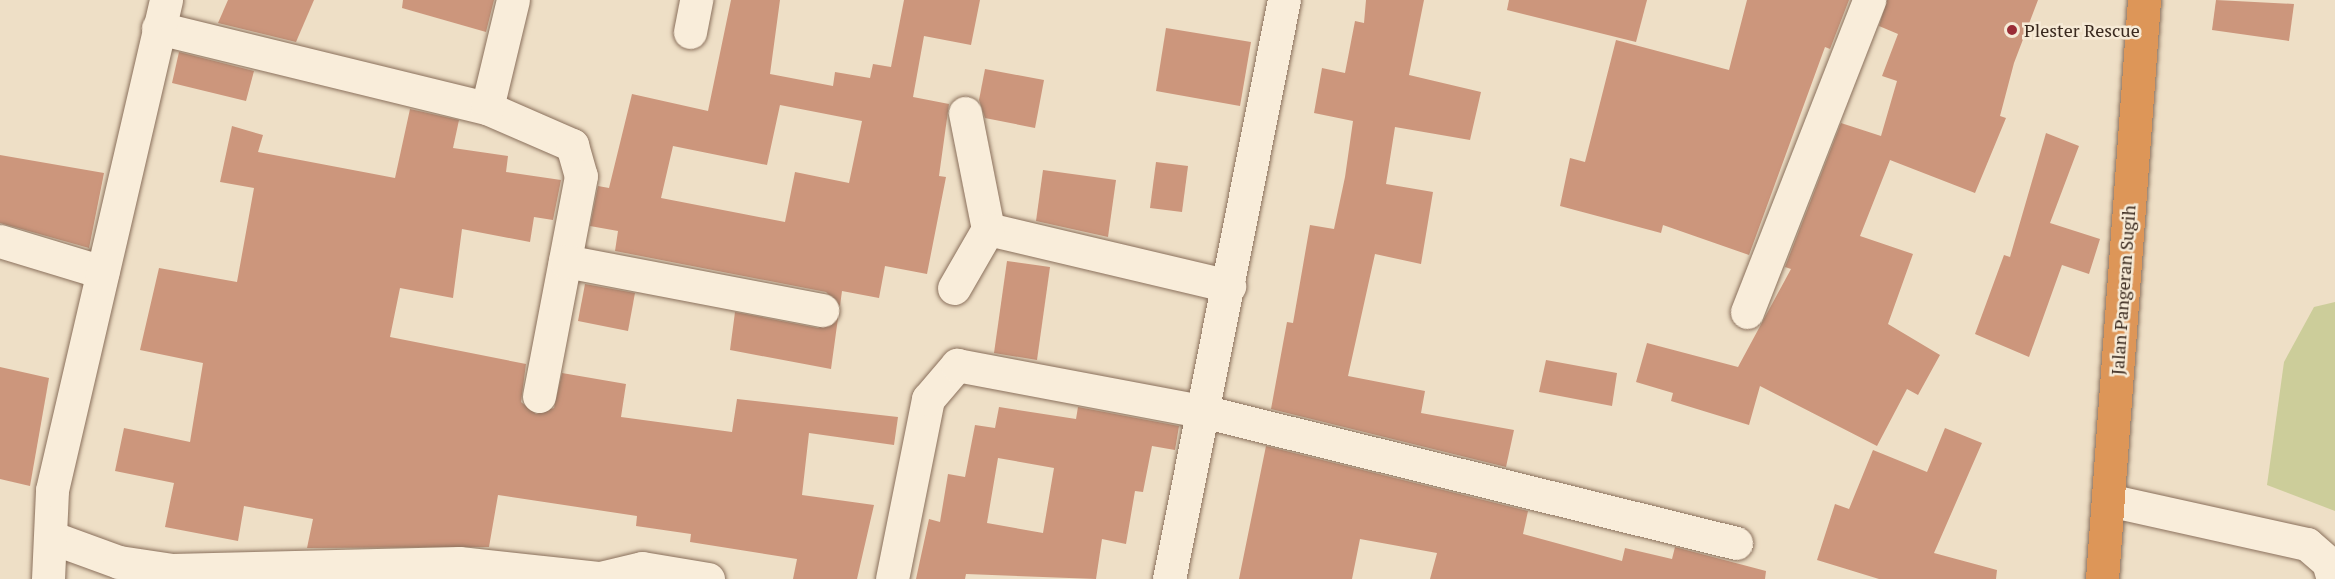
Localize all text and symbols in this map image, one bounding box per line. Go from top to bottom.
place label: Plester Rescue [2024,19,2140,41]
marker: Plester Rescue [2005,23,2019,37]
street label: Jalan Pangeran Sugih [2106,204,2140,376]

